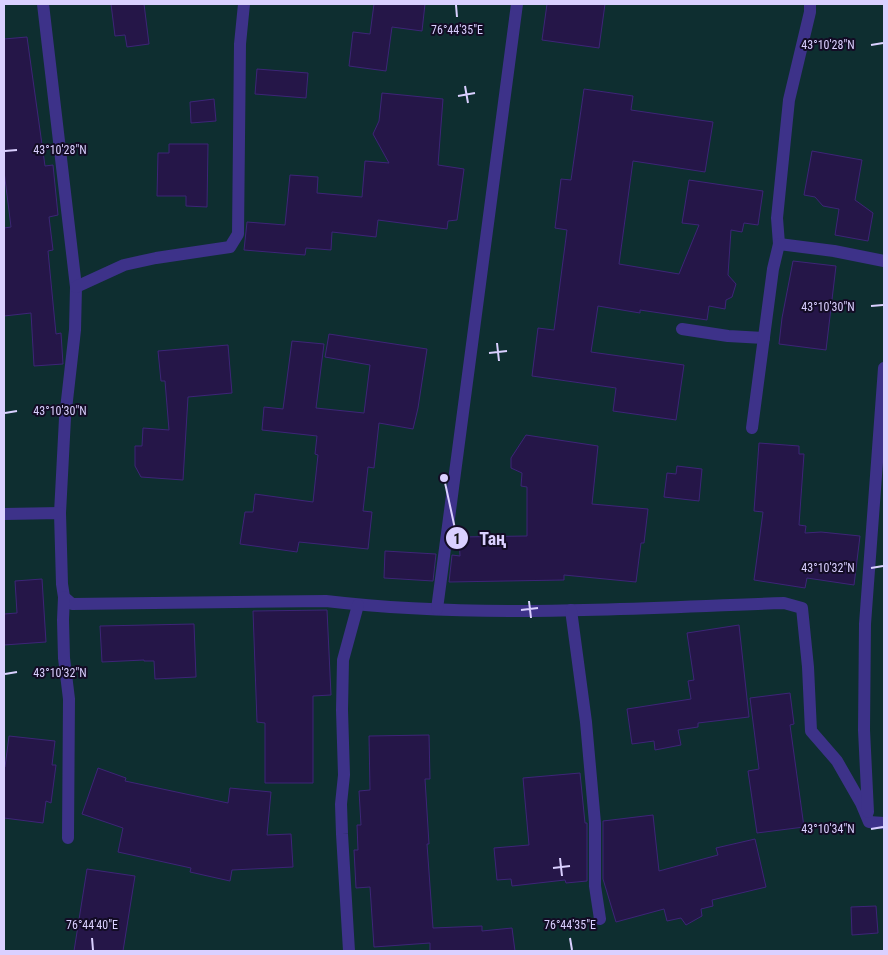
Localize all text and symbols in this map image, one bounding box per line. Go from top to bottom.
text: 76°44'35"E [431,23,483,37]
text: 43°10'28"N [801,38,855,52]
text: 43°10'28"N [33,143,87,157]
text: 43°10'30"N [801,300,855,314]
text: 43°10'30"N [33,404,87,418]
callout: Таң [444,522,516,555]
text: Таң [479,528,507,549]
text: 1 [453,530,461,548]
text: 43°10'32"N [801,561,855,575]
text: 43°10'32"N [33,666,87,680]
text: 43°10'34"N [801,822,855,836]
text: 76°44'40"E [66,918,118,932]
text: 76°44'35"E [544,918,596,932]

